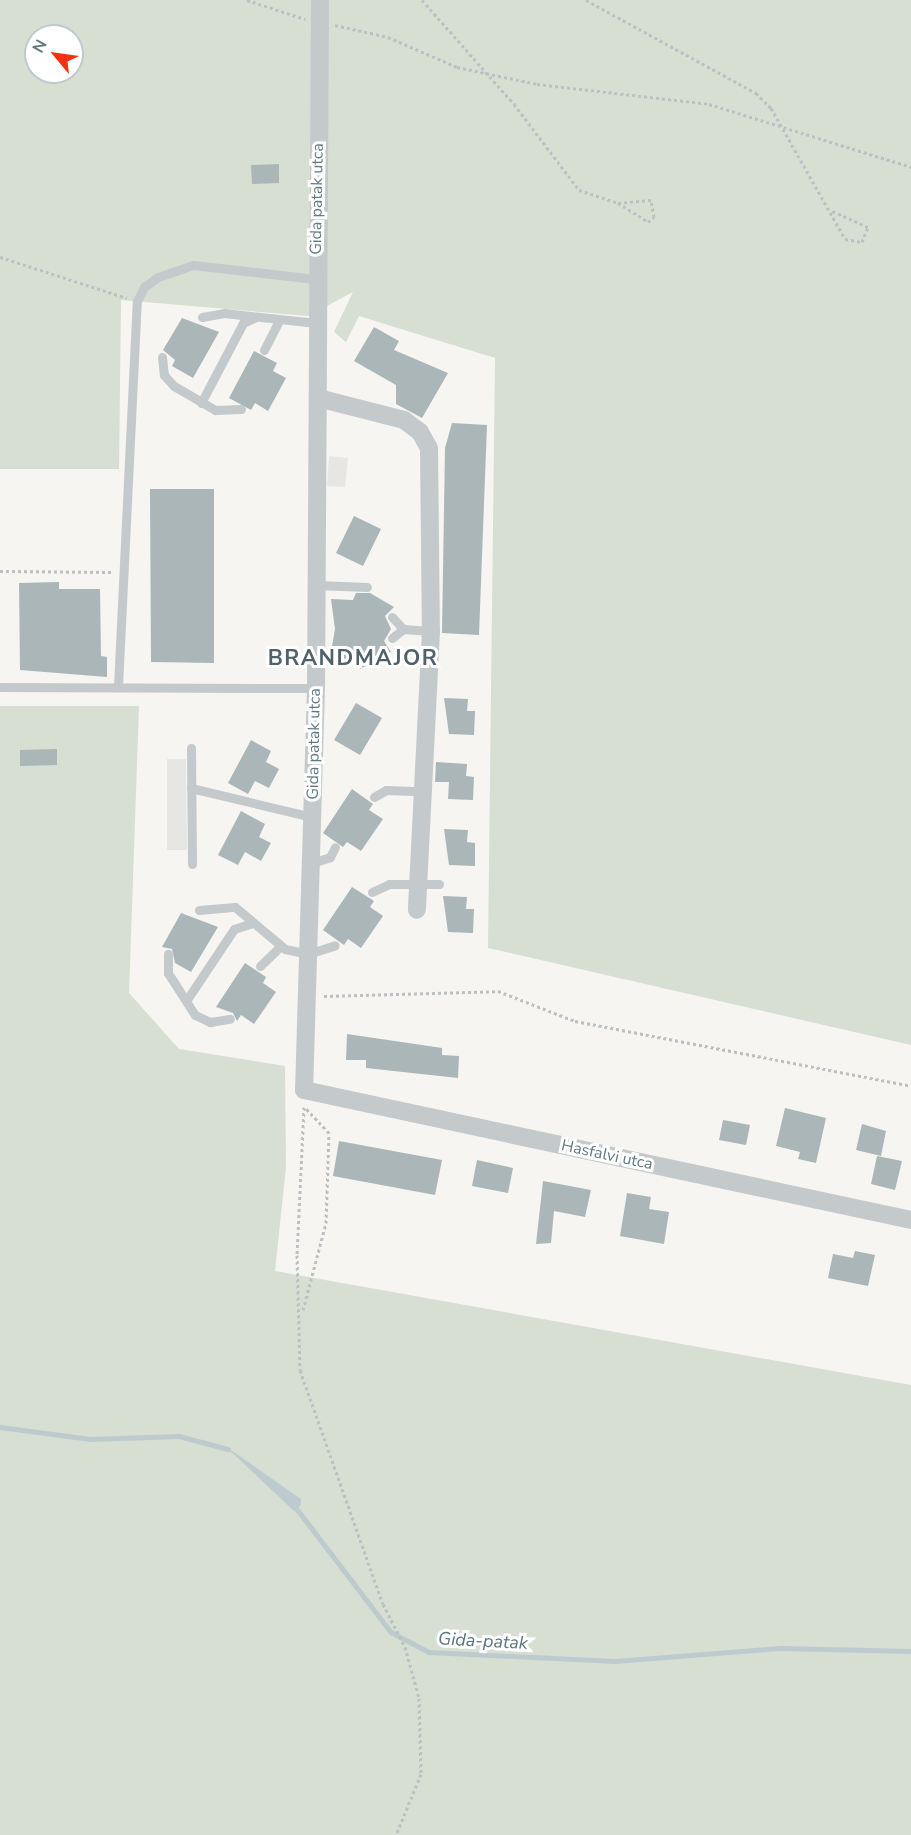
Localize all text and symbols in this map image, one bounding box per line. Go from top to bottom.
north arrow [24,24,84,84]
text: N [27,36,53,57]
street label: Gida patak utca [306,143,328,255]
district label: BRANDMAJOR [268,646,438,672]
street label: Gida patak utca [303,688,325,800]
street label: Hasfalvi utca [560,1136,654,1174]
water label: Gida-patak [438,1628,528,1654]

